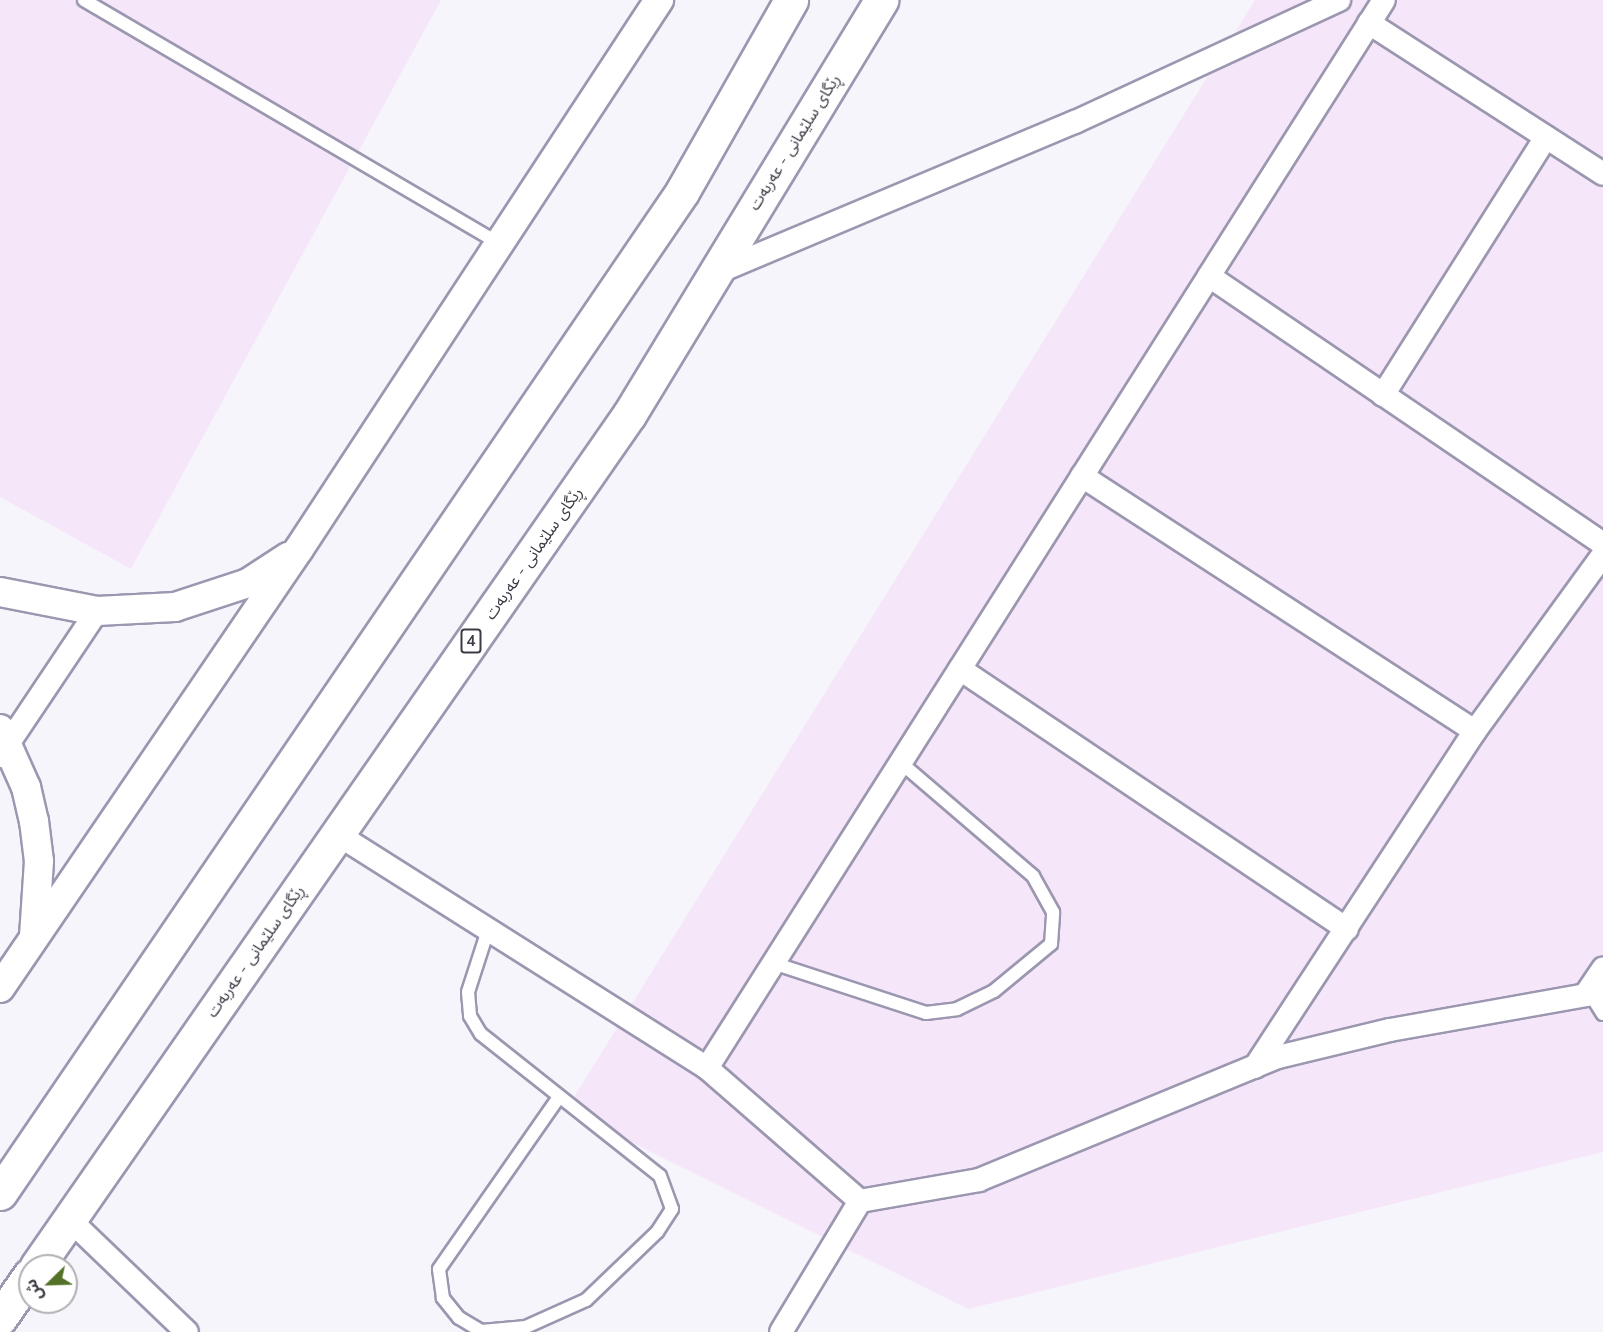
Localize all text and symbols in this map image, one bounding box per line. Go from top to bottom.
street label: ڕێگای سلێمانی - عەربەت [744,70,844,214]
street label: ڕێگای سلێمانی - عەربەت [480,483,586,623]
road number: 4 [460,629,482,653]
street label: ڕێگای سلێمانی - عەربەت [202,881,308,1021]
north arrow [18,1254,78,1314]
text: ش [20,1276,47,1304]

